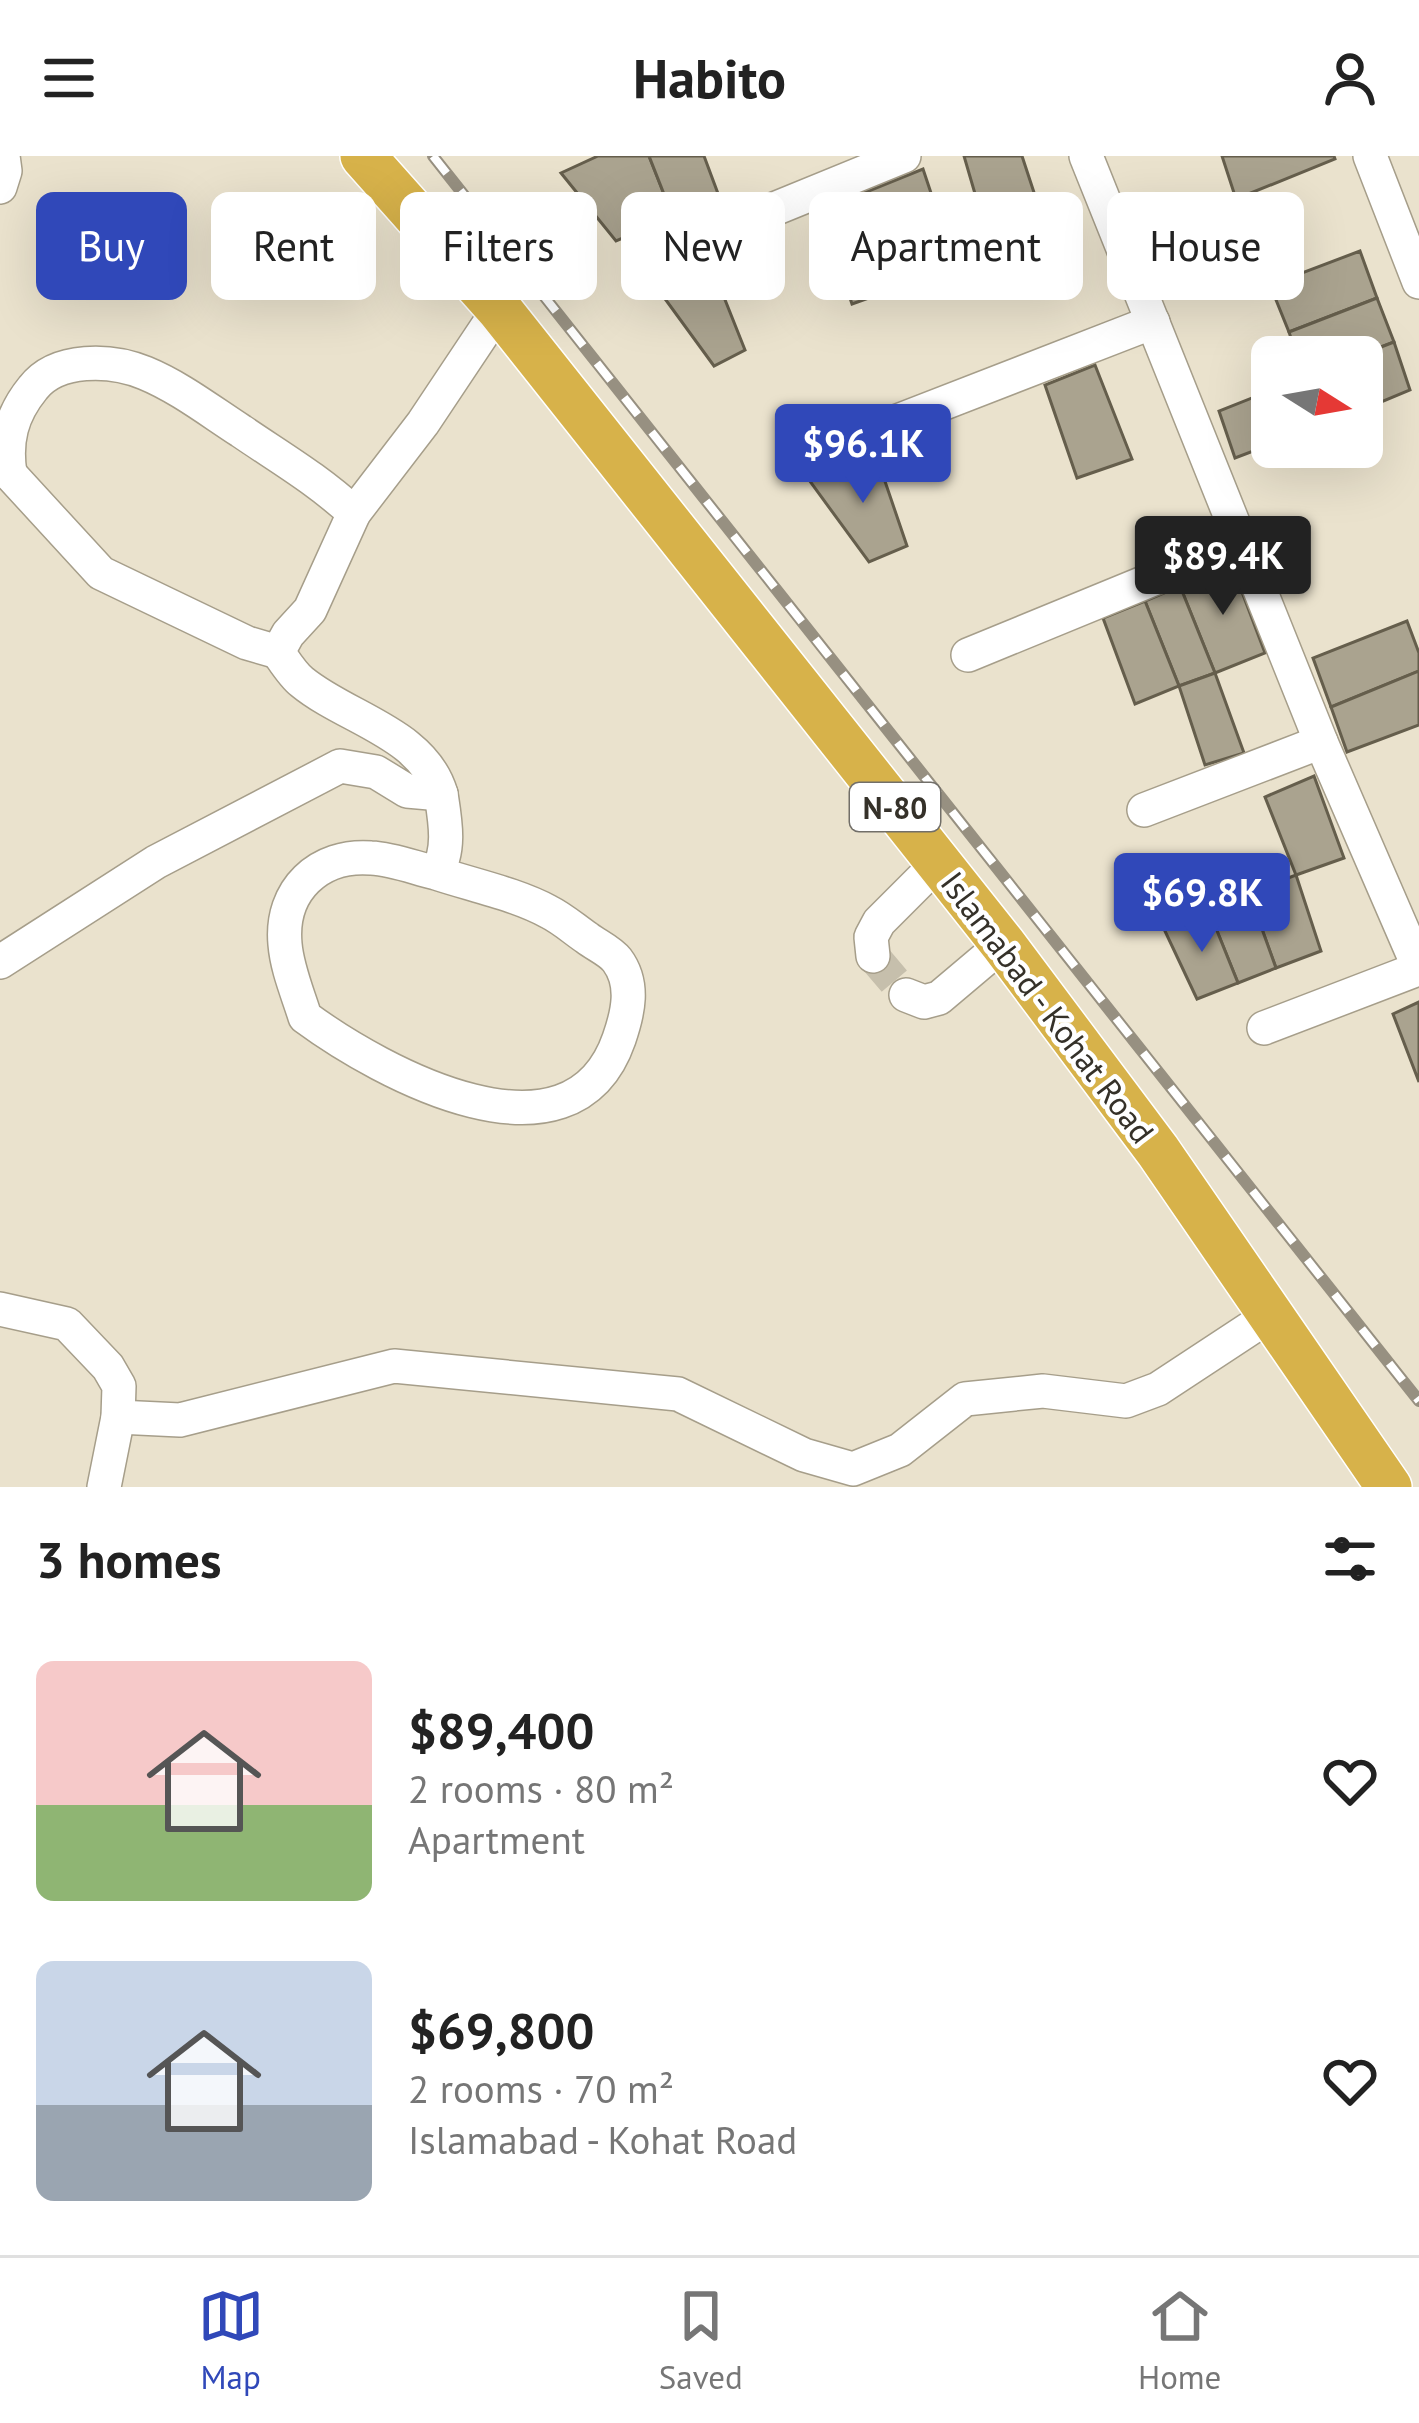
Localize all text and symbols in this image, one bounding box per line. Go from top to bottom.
text: Habito [633,43,786,113]
icon: menu [36,45,102,111]
icon: person [1317,45,1383,111]
chip: Buy [36,192,187,300]
chip: Rent [211,192,376,300]
chip: Filters [400,192,597,300]
chip: New [621,192,785,300]
chip: Apartment [809,192,1083,300]
chip: House [1107,192,1304,300]
north arrow [1251,336,1383,468]
map controls [1251,336,1383,468]
pin: $96.1K [765,404,961,506]
text: $96.1K [802,417,924,468]
pin: $89.4K [1125,516,1321,618]
text: $89.4K [1162,529,1284,580]
road number: N-80 [850,783,940,831]
pin: $69.8K [1104,853,1300,955]
street label: Islamabad - Kohat Road [932,863,1164,1151]
text: $69.8K [1141,866,1263,917]
text: 3 homes [36,1526,222,1592]
icon: filters [1317,1526,1383,1592]
text: $89,400 [408,1697,594,1763]
icon: home [132,1709,276,1853]
icon: heart [1317,1748,1383,1814]
text: 2 rooms · 80 m² [408,1763,674,1814]
text: Apartment [408,1814,585,1865]
text: $69,800 [408,1997,594,2063]
icon: home [132,2009,276,2153]
icon: heart [1317,2048,1383,2114]
text: 2 rooms · 70 m² [408,2063,674,2114]
text: Islamabad - Kohat Road [408,2114,797,2165]
tab: Map [198,2283,264,2398]
tab: Saved [659,2283,743,2398]
tab: Home [1138,2283,1221,2398]

